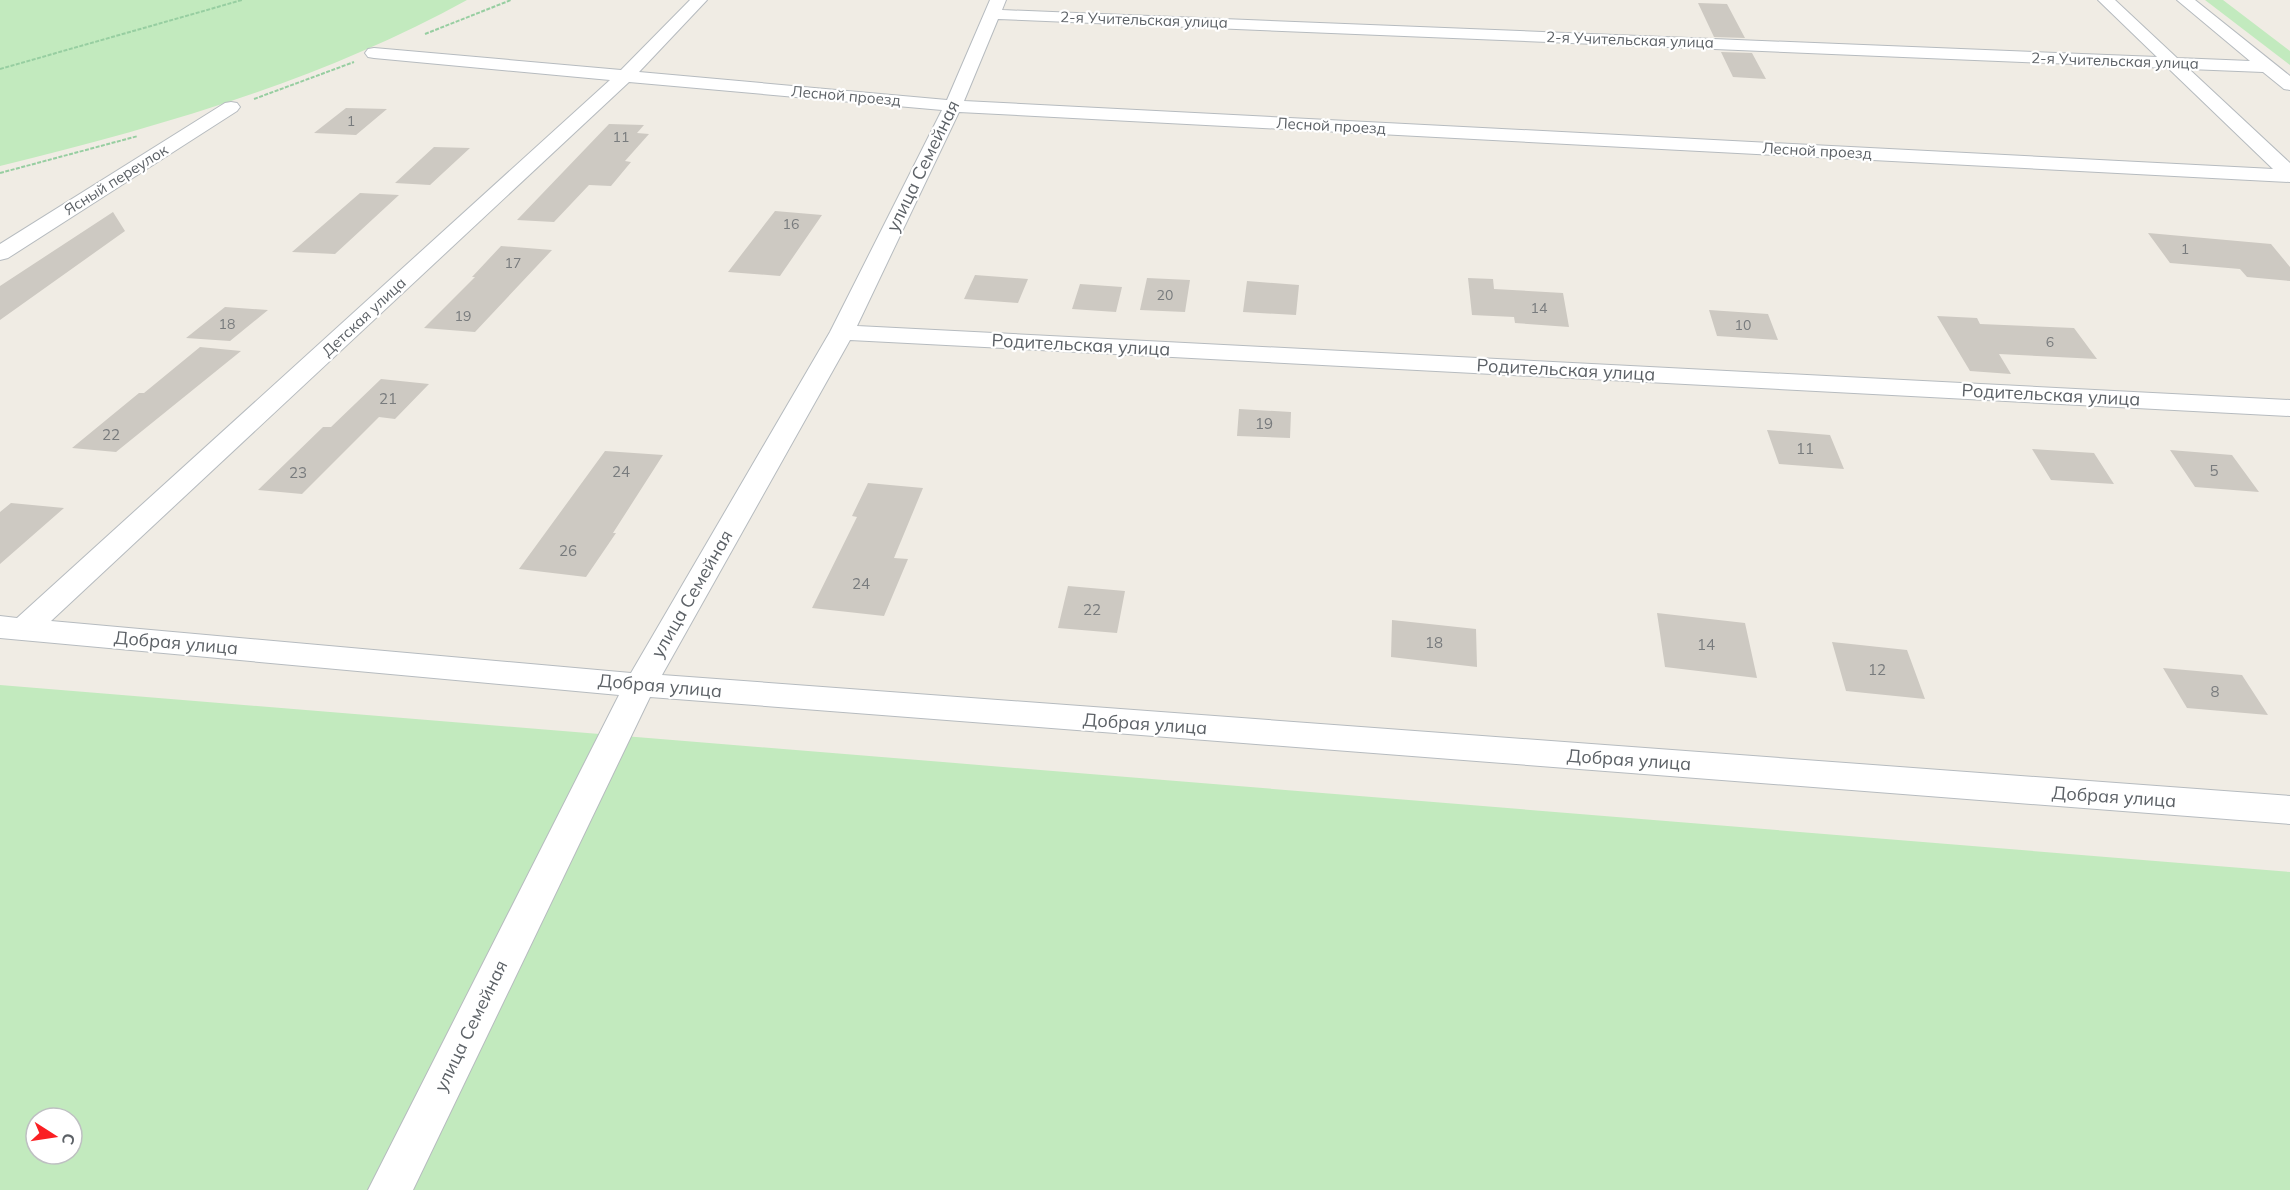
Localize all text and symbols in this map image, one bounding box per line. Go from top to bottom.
street label: 2-я Учительская улица [1060,7,1228,32]
street label: 2-я Учительская улица [1546,27,1714,52]
street label: 2-я Учительская улица [2031,48,2199,73]
street label: Лесной проезд [791,81,902,110]
street label: улица Семейная [881,96,964,235]
house number: 1 [347,112,355,130]
street label: Лесной проезд [1276,113,1386,138]
house number: 11 [613,128,629,146]
street label: Лесной проезд [1762,138,1872,163]
street label: Ясный переулок [60,140,172,219]
house number: 16 [783,215,799,233]
house number: 1 [2181,240,2189,258]
house number: 17 [505,254,521,272]
street label: Детская улица [318,273,410,360]
house number: 20 [1157,286,1173,304]
house number: 14 [1531,299,1548,317]
house number: 19 [455,307,471,325]
house number: 18 [219,315,235,333]
house number: 10 [1735,316,1751,334]
street label: Родительская улица [991,328,1171,361]
house number: 6 [2046,333,2054,351]
street label: Родительская улица [1476,353,1656,386]
street label: Родительская улица [1961,378,2141,411]
house number: 21 [379,389,397,408]
house number: 19 [1255,414,1273,433]
house number: 22 [102,425,120,444]
house number: 11 [1796,439,1814,458]
house number: 5 [2209,461,2219,480]
house number: 24 [612,462,630,481]
house number: 23 [289,463,307,482]
street label: улица Семейная [646,526,737,662]
house number: 26 [559,541,577,560]
house number: 24 [852,574,870,593]
house number: 22 [1083,600,1101,619]
street label: Добрая улица [113,626,239,659]
house number: 18 [1425,633,1443,652]
house number: 14 [1697,635,1715,654]
house number: 12 [1868,660,1886,679]
street label: Добрая улица [597,669,723,702]
house number: 8 [2210,682,2220,701]
street label: Добрая улица [1082,708,1208,739]
street label: Добрая улица [1566,744,1692,775]
street label: Добрая улица [2051,781,2177,812]
street label: улица Семейная [429,956,512,1095]
north arrow [24,1106,84,1166]
text: С [58,1132,80,1147]

